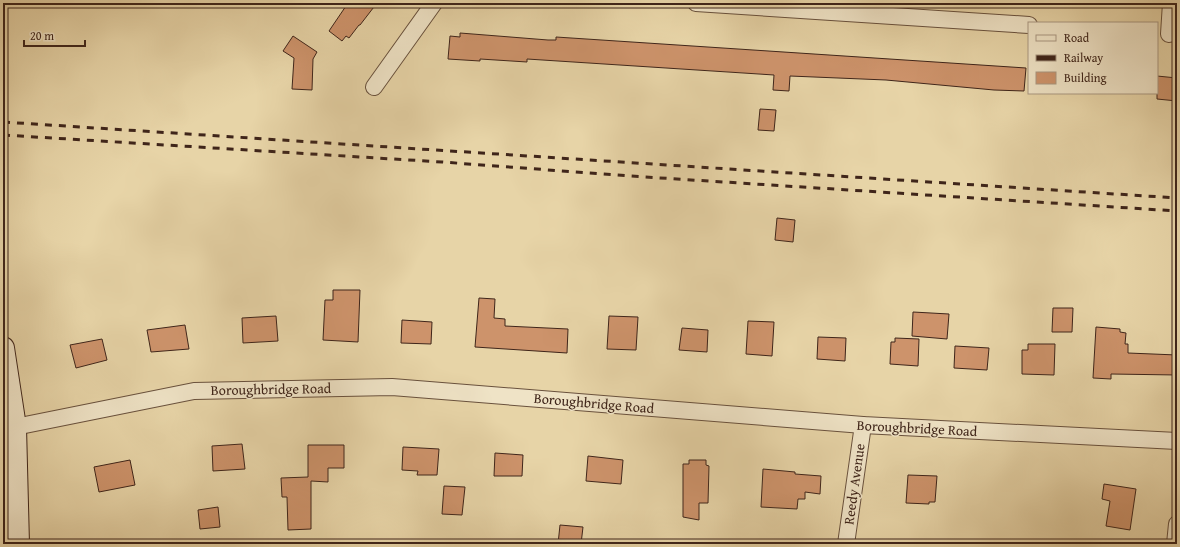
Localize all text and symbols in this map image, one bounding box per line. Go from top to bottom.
scale bar [24,22,85,48]
legend [1028,22,1158,94]
text: 20 m [30,27,54,44]
text: Road [1064,29,1090,46]
text: Railway [1064,49,1103,66]
text: Building [1064,69,1107,86]
street label: Boroughbridge Road [211,378,332,400]
street label: Boroughbridge Road [533,388,655,418]
street label: Boroughbridge Road [856,415,978,441]
street label: Reedy Avenue [838,442,870,526]

